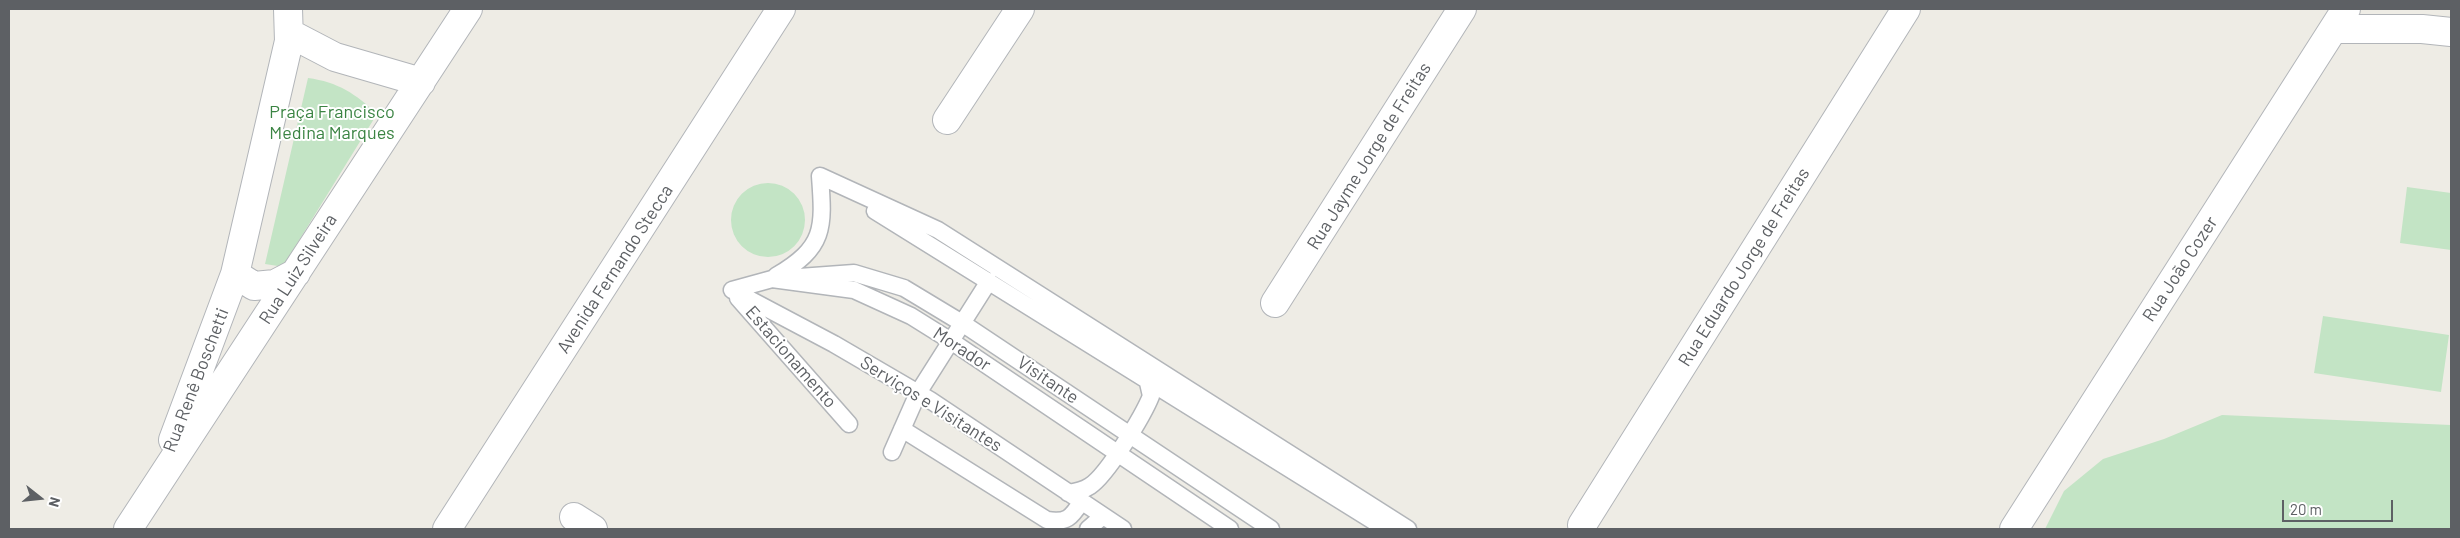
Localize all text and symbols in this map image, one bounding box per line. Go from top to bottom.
street label: Rua Jayme Jorge de Freitas [1302,58,1436,254]
park label: Praça Francisco Medina Marques [269,101,395,144]
street label: Rua Eduardo Jorge de Freitas [1674,164,1814,370]
street label: Avenida Fernando Stecca [552,181,678,357]
street label: Rua Luiz Silveira [254,210,342,328]
street label: Rua João Cozer [2138,212,2222,326]
street label: Estacionamento [741,302,841,412]
street label: Rua Renê Boschetti [159,305,233,455]
street label: Morador [929,322,995,376]
street label: Serviços e Visitantes [856,352,1006,456]
street label: Visitante [1013,352,1083,408]
north arrow [15,473,65,523]
scale bar [2285,490,2396,522]
text: N [45,495,64,509]
text: 20 m [2290,500,2322,518]

